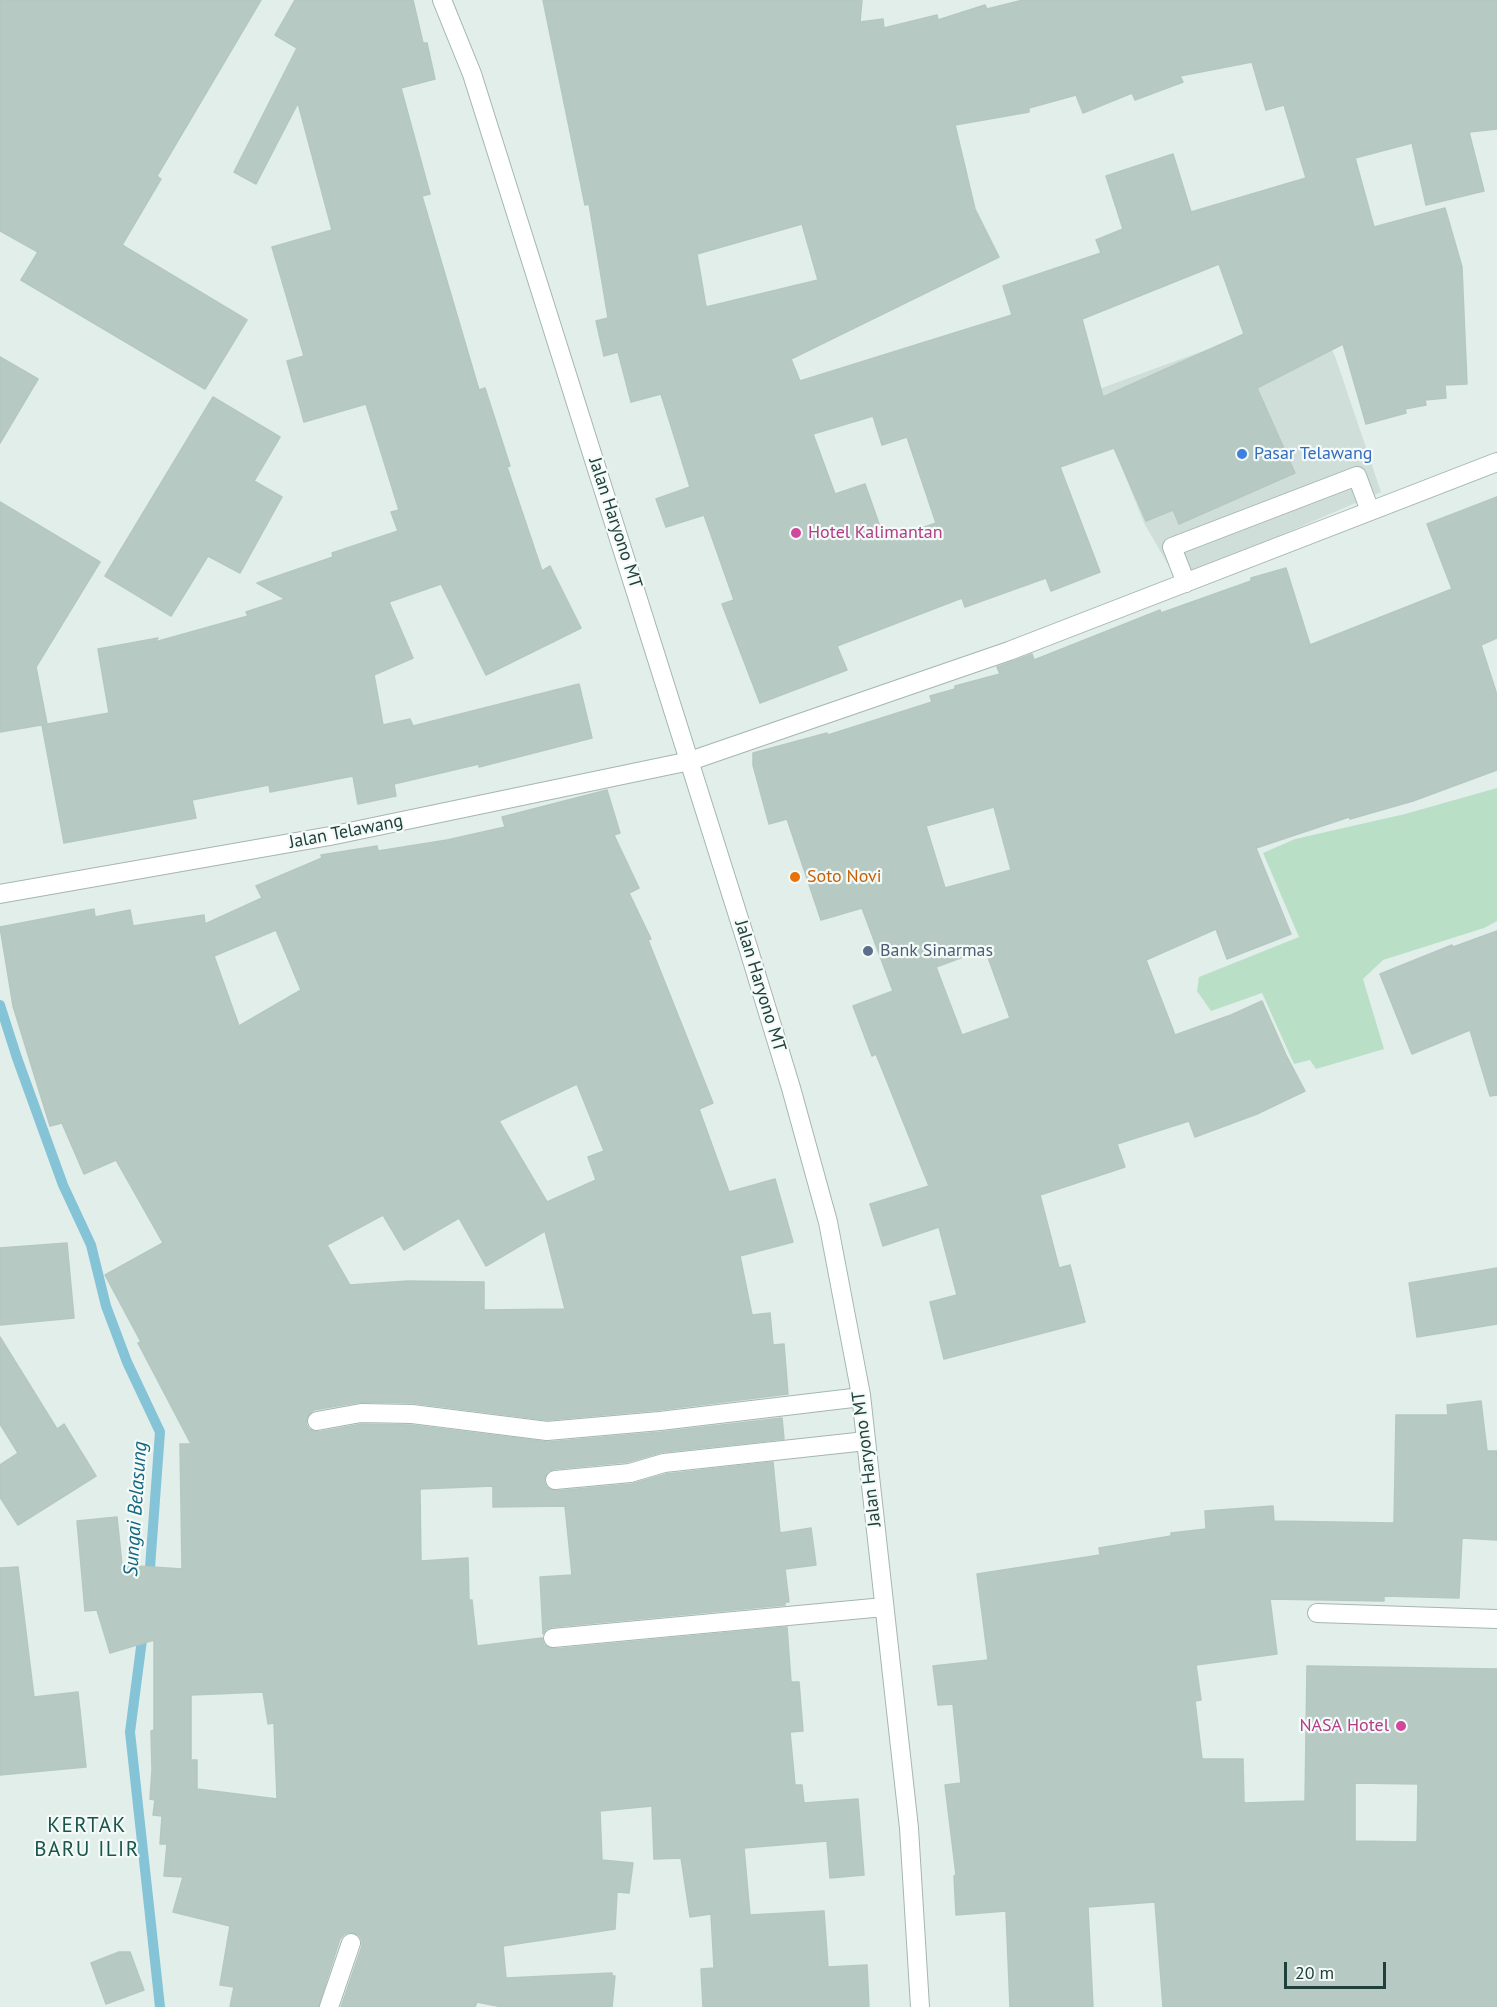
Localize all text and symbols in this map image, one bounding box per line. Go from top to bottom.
place label: Pasar Telawang [1254,443,1372,465]
marker: Pasar Telawang [1235,447,1249,461]
street label: Jalan Haryono MT [584,455,646,591]
place label: Hotel Kalimantan [808,522,943,544]
marker: Hotel Kalimantan [789,526,803,540]
street label: Jalan Telawang [287,810,405,854]
place label: Soto Novi [807,866,882,888]
marker: Soto Novi [788,870,802,884]
street label: Jalan Haryono MT [730,918,790,1054]
place label: Bank Sinarmas [880,940,993,962]
marker: Bank Sinarmas [861,944,875,958]
street label: Jalan Haryono MT [848,1390,886,1528]
water label: Sungai Belasung [119,1441,153,1577]
place label: NASA Hotel [1299,1715,1389,1737]
marker: NASA Hotel [1394,1719,1408,1733]
district label: KERTAK BARU ILIR [34,1813,140,1863]
scale bar [1287,1950,1389,1988]
text: 20 m [1295,1961,1334,1984]

